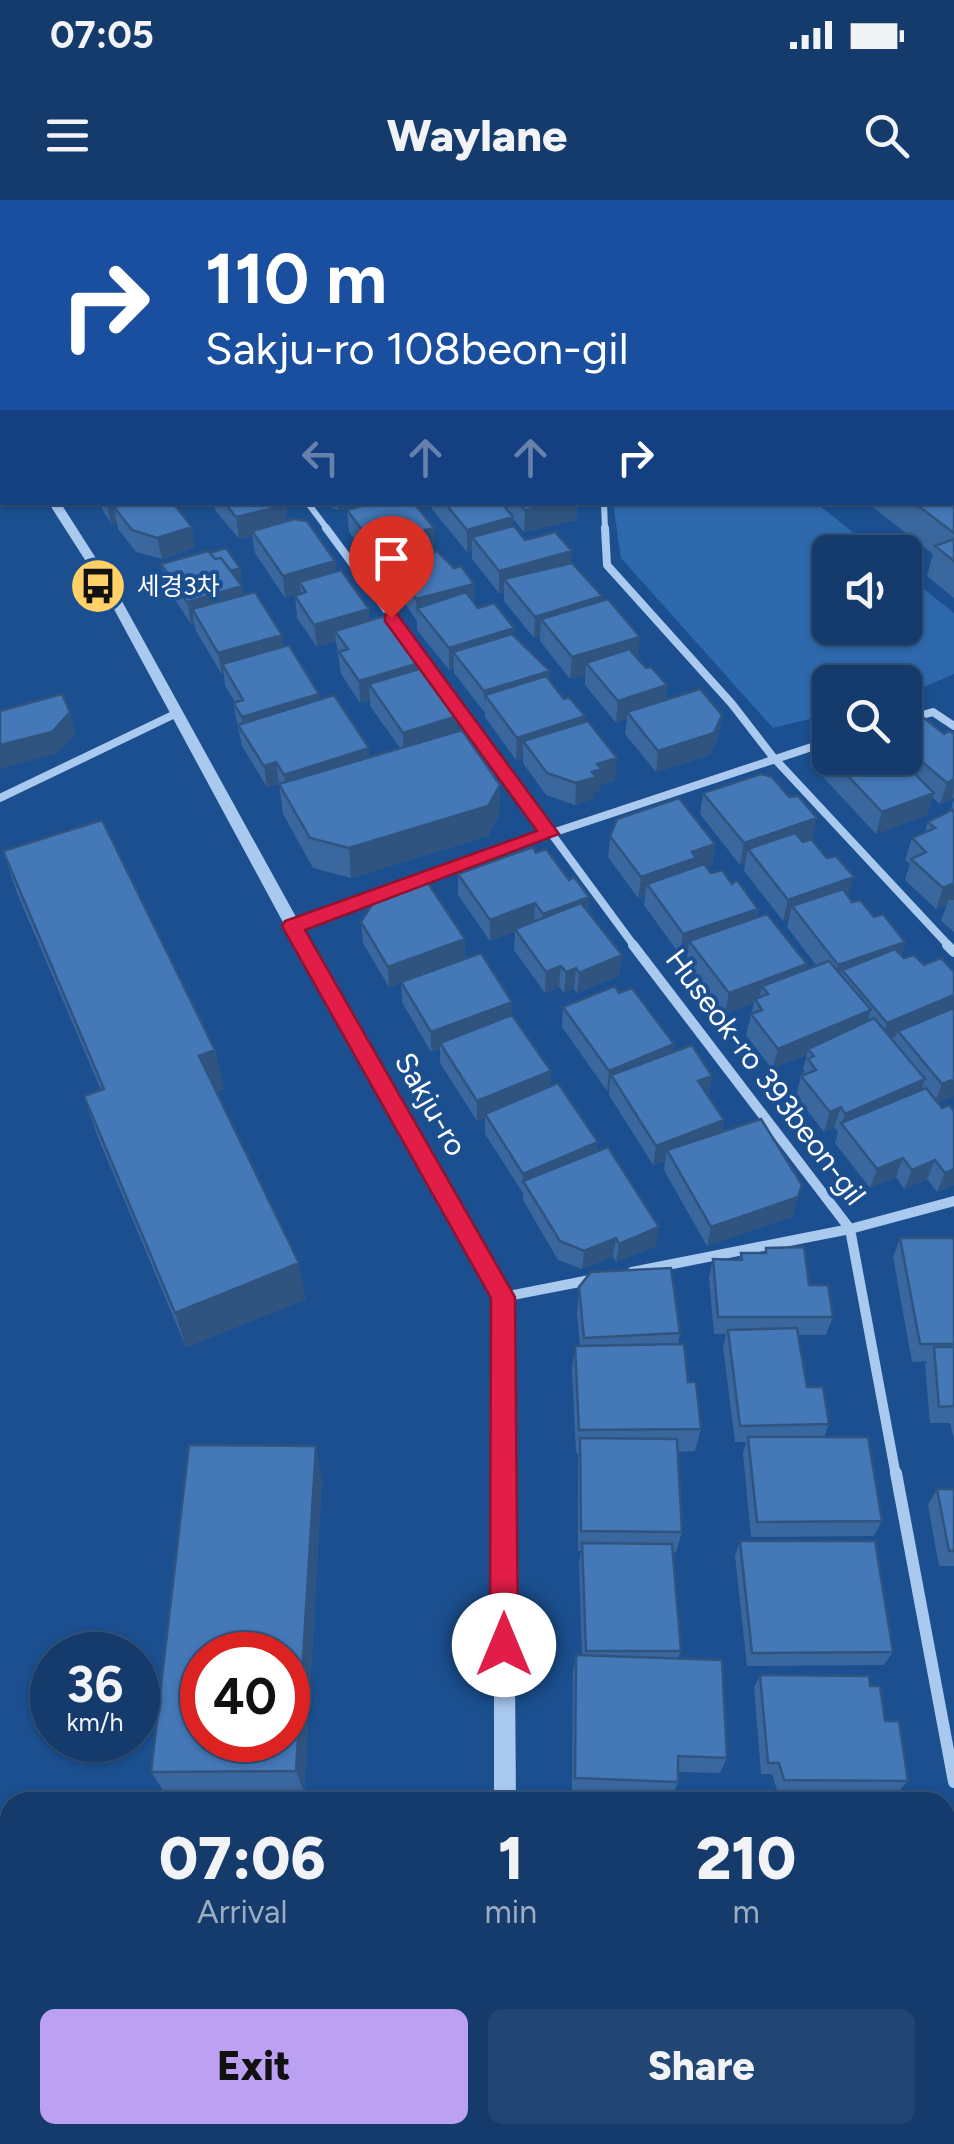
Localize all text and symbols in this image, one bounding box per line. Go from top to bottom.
text: 07:05 [50,12,154,58]
icon: menu [40,108,95,163]
text: Waylane [387,108,567,162]
icon: search [859,108,914,163]
text: 110 m [205,236,387,321]
icon: right [40,240,170,370]
text: Sakju-ro 108beon-gil [205,321,629,375]
icon: left [293,430,348,485]
icon: ahead [398,430,453,485]
icon: ahead [503,430,558,485]
icon: right [608,430,663,485]
pin [349,516,434,619]
icon: arrive [364,531,419,586]
map controls [812,535,922,775]
button: sound [812,535,922,645]
bus stop icon: 세경3차 [68,556,128,616]
place label: 세경3차 [137,571,220,601]
button: search [812,665,922,775]
street label: Huseok-ro 393beon-gil [658,942,874,1212]
street label: Sakju-ro [387,1046,475,1162]
position arrow [452,1593,556,1697]
speed limit sign: 40 [180,1632,310,1762]
text: 36 [67,1654,123,1715]
text: km/h [66,1707,124,1737]
text: 07:06 [159,1822,326,1894]
text: 1 [498,1822,524,1894]
text: 210 [696,1822,796,1894]
text: Arrival [197,1893,287,1931]
text: min [485,1893,537,1931]
text: m [732,1893,760,1931]
button: Exit [40,2009,468,2124]
button: Share [488,2009,915,2124]

